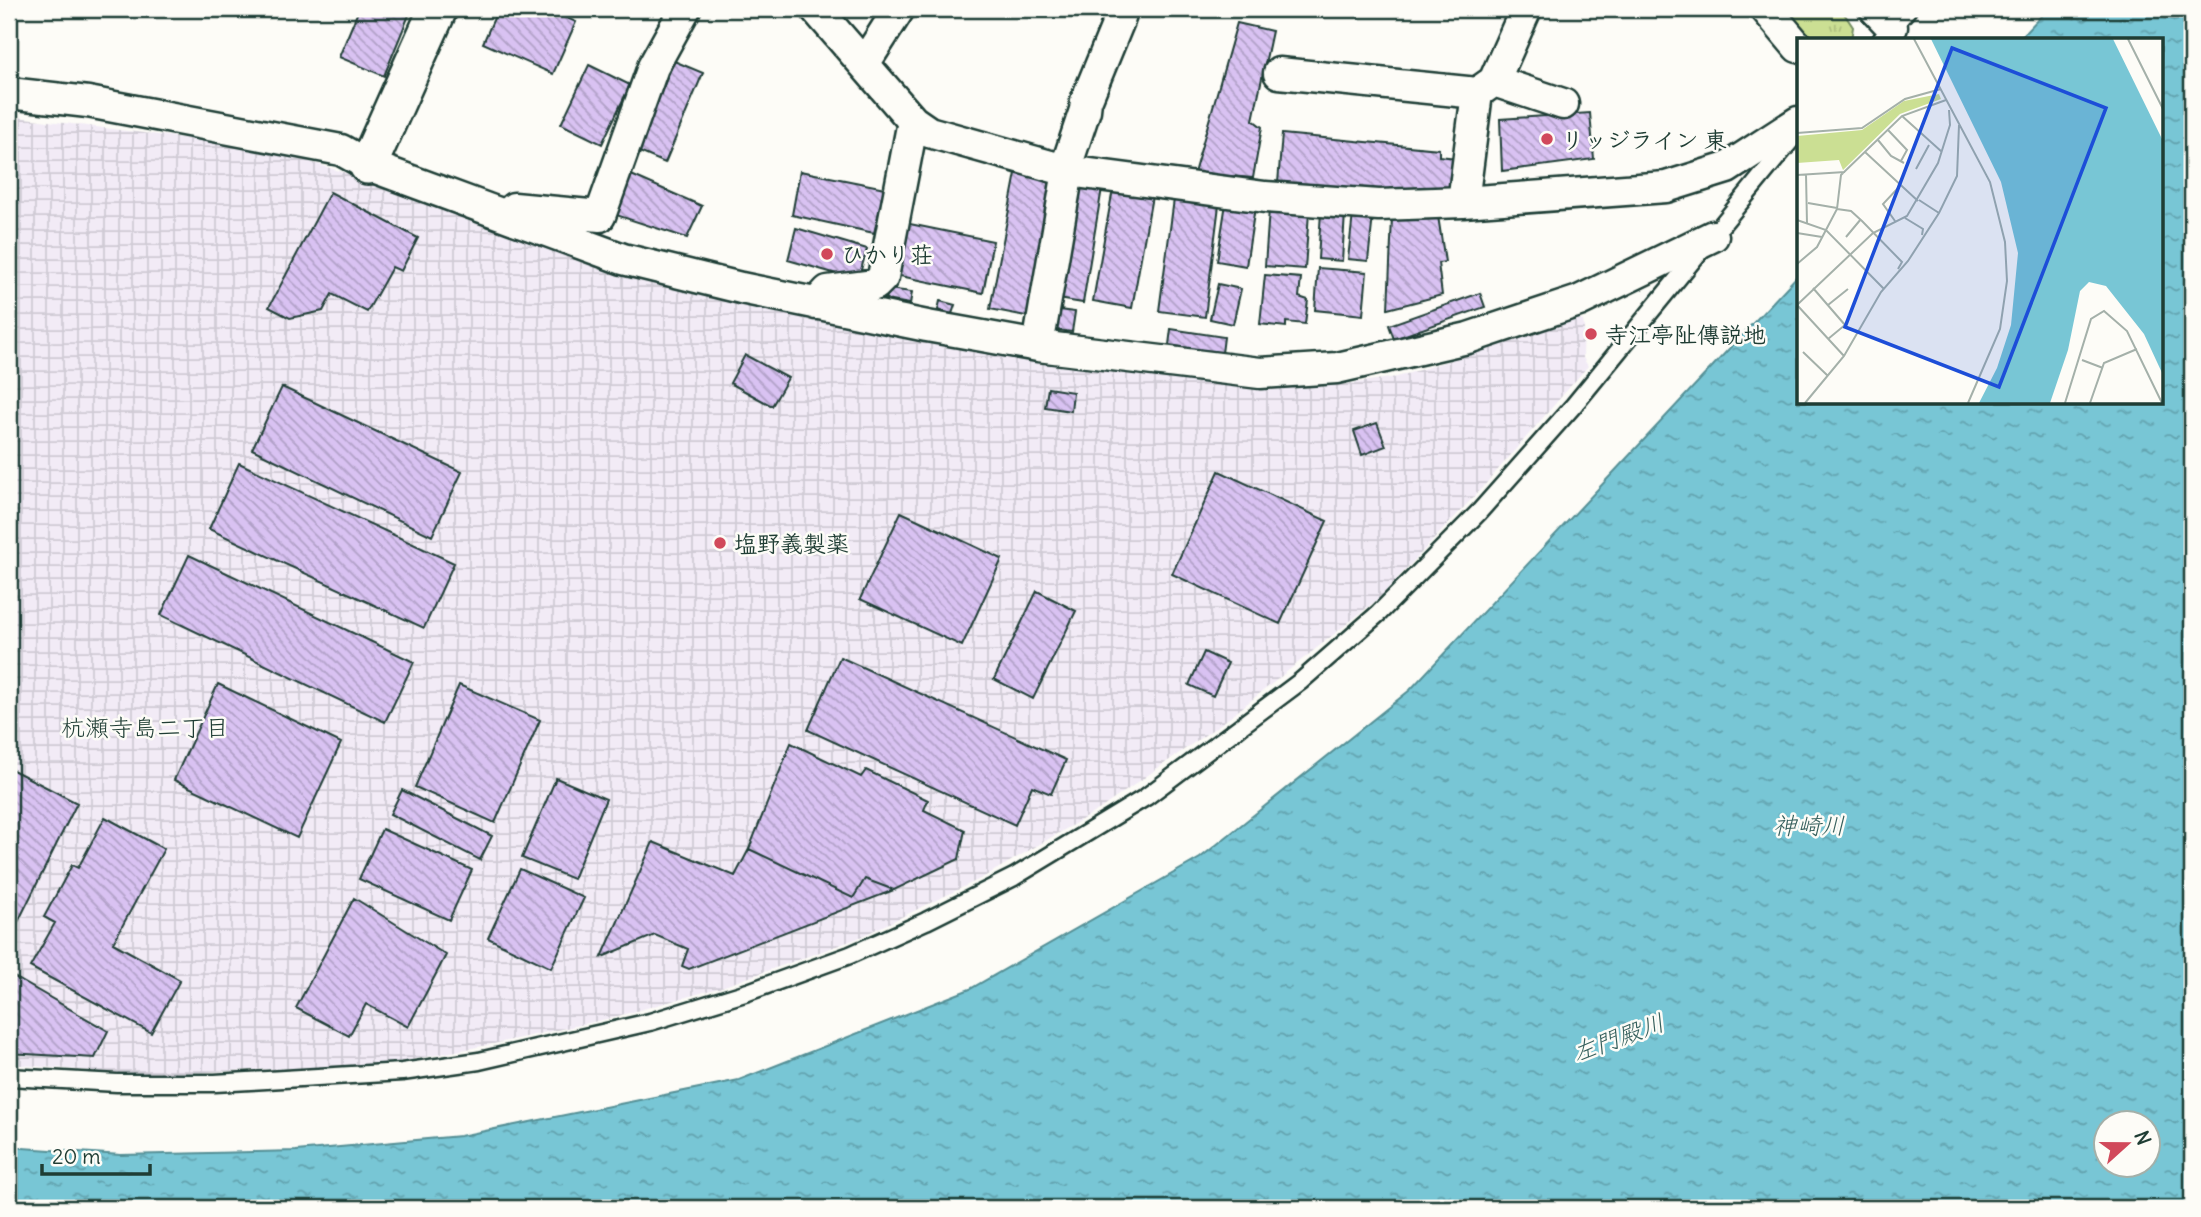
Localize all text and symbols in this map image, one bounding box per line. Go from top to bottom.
inset map [1797,38,2162,404]
place label: リッジライン 東 [1561,125,1727,154]
marker: リッジライン 東 [1539,131,1555,147]
place label: ひかり荘 [841,240,933,269]
marker: ひかり荘 [819,246,835,262]
place label: 寺江亭阯傳説地 [1605,320,1766,349]
marker: 寺江亭阯傳説地 [1583,326,1599,342]
place label: 塩野義製薬 [734,529,849,558]
marker: 塩野義製薬 [712,535,728,551]
district label: 杭瀬寺島二丁目 [61,712,229,742]
water label: 神崎川 [1773,810,1845,840]
water label: 左門殿川 [1568,1006,1668,1068]
north arrow [2092,1108,2162,1178]
text: N [2129,1127,2156,1148]
scale bar [42,1133,150,1177]
text: 20 m [52,1143,101,1170]

